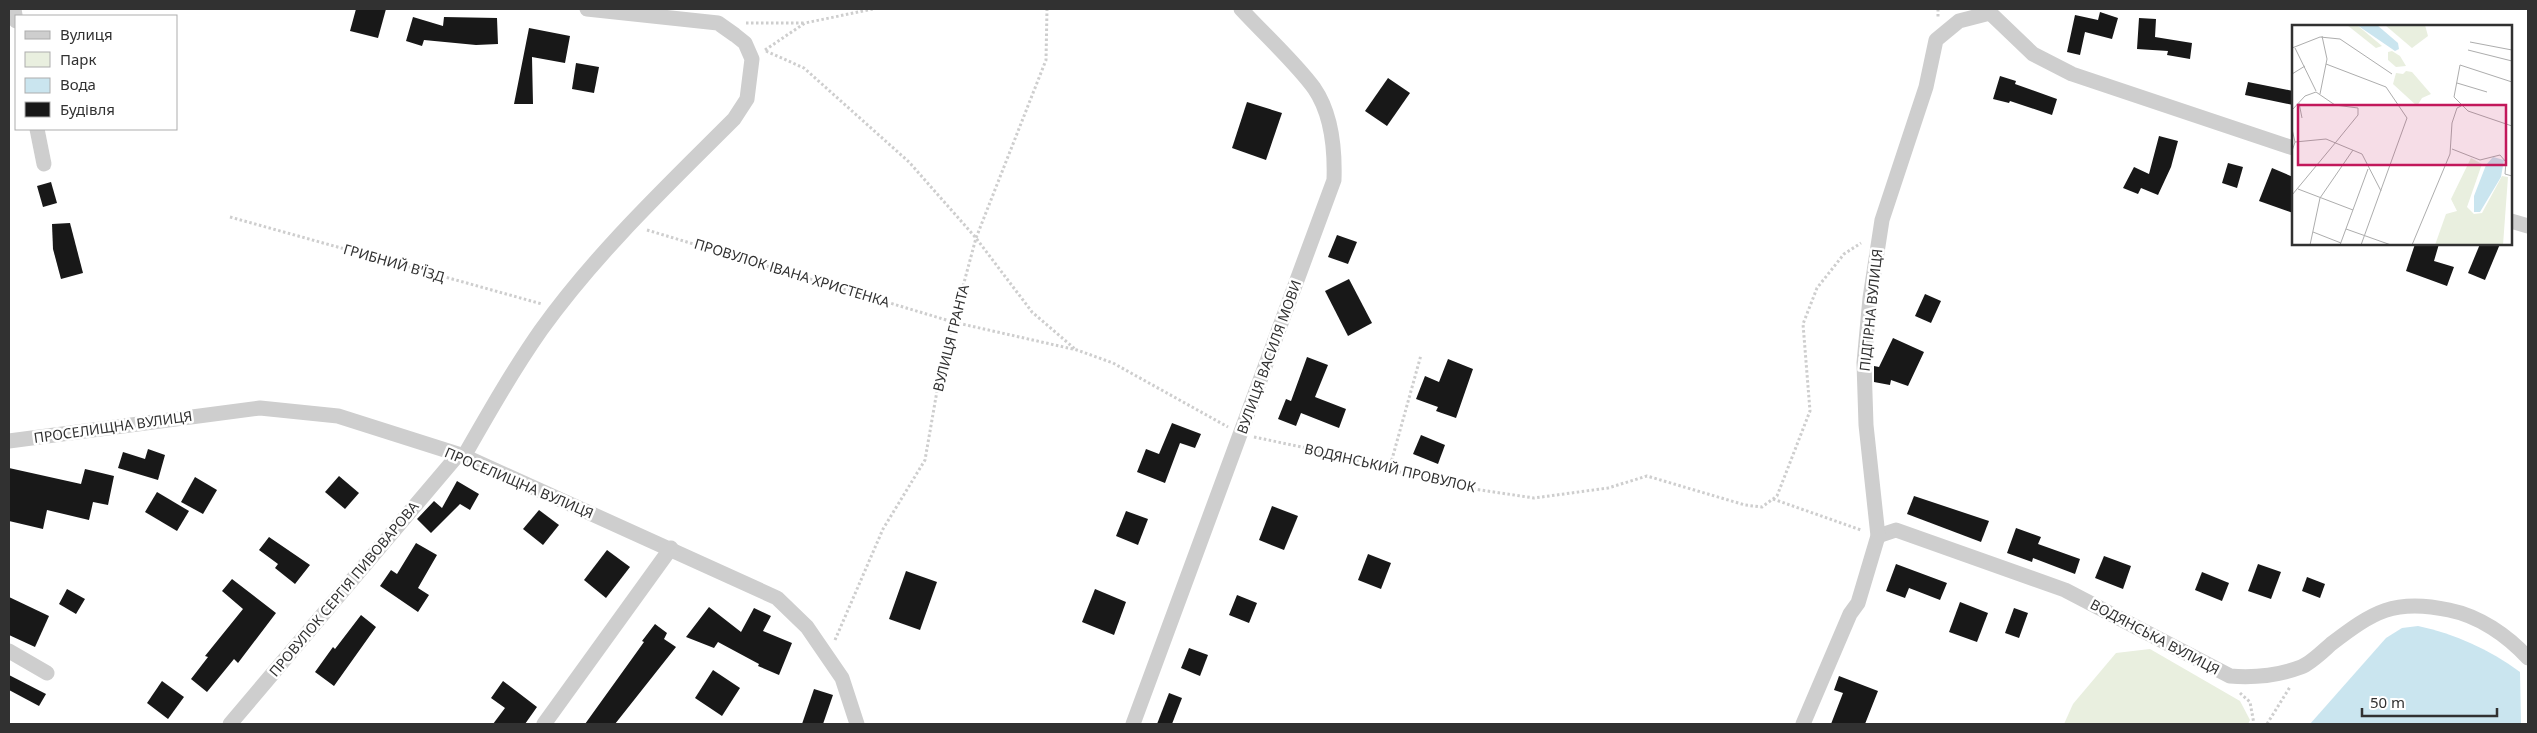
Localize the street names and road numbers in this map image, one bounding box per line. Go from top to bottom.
street label: ПРОВУЛОК ІВАНА ХРИСТЕНКА [692,234,892,311]
street label: ГРИБНИЙ В'ЇЗД [341,239,448,286]
street label: ПІДГІРНА ВУЛИЦЯ [1855,248,1886,372]
street label: ВУЛИЦЯ ВАСИЛЯ МОВИ [1232,277,1305,436]
street label: ВУЛИЦЯ ГРАНТА [928,282,973,393]
street label: ПРОСЕЛИЩНА ВУЛИЦЯ [32,406,193,447]
street label: ВОДЯНСЬКИЙ ПРОВУЛОК [1303,439,1478,497]
street label: ПРОСЕЛИЩНА ВУЛИЦЯ [442,443,597,523]
street label: ПРОВУЛОК СЕРГІЯ ПИВОВАРОВА [265,497,423,680]
street label: ВОДЯНСЬКА ВУЛИЦЯ [2087,594,2223,679]

